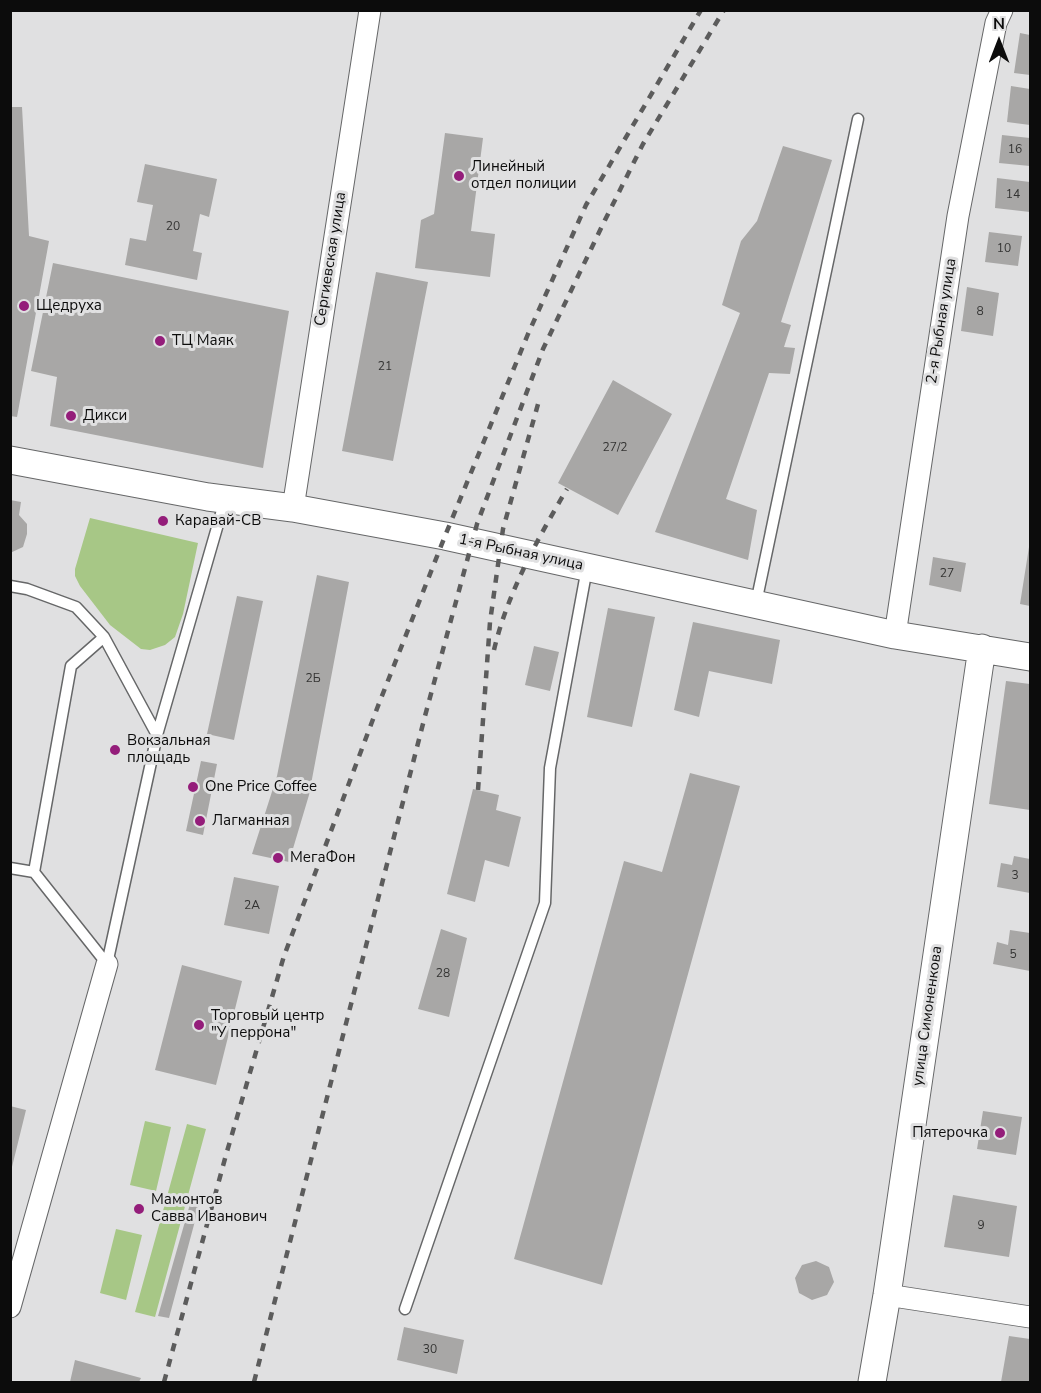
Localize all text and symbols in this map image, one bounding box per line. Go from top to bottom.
north arrow [969,12,1029,72]
text: N [993,13,1005,35]
house number: 16 [1008,143,1022,157]
place label: Линейный отдел полиции [471,158,577,193]
marker: Линейный отдел полиции [452,169,466,183]
house number: 14 [1006,188,1020,202]
street label: Сергиевская улица [312,191,350,327]
house number: 20 [166,220,180,234]
house number: 10 [997,242,1011,256]
street label: 2-я Рыбная улица [923,257,961,385]
place label: Щедруха [36,297,102,315]
marker: Щедруха [17,299,31,313]
house number: 8 [976,305,984,319]
place label: ТЦ Маяк [172,332,234,350]
marker: ТЦ Маяк [153,334,167,348]
house number: 21 [378,360,392,374]
place label: Дикси [83,407,127,425]
marker: Дикси [64,409,78,423]
house number: 27/2 [603,441,627,455]
place label: Каравай-СВ [175,512,261,530]
marker: Каравай-СВ [156,514,170,528]
street label: 1-я Рыбная улица [457,531,585,575]
house number: 27 [940,567,954,581]
house number: 2Б [305,672,321,686]
place label: Вокзальная площадь [127,732,211,767]
marker: Вокзальная площадь [108,743,122,757]
place label: One Price Coffee [205,778,317,796]
marker: One Price Coffee [186,780,200,794]
place label: Лагманная [212,812,289,830]
marker: Лагманная [193,814,207,828]
place label: МегаФон [290,849,356,867]
marker: МегаФон [271,851,285,865]
house number: 3 [1011,869,1019,883]
house number: 2А [244,899,260,913]
street label: улица Симоненкова [909,945,947,1087]
house number: 5 [1009,948,1017,962]
house number: 28 [436,967,450,981]
place label: Торговый центр "У перрона" [211,1007,325,1042]
marker: Торговый центр "У перрона" [192,1018,206,1032]
place label: Пятерочка [912,1124,988,1142]
marker: Пятерочка [993,1126,1007,1140]
place label: Мамонтов Савва Иванович [151,1191,267,1226]
marker: Мамонтов Савва Иванович [132,1202,146,1216]
house number: 9 [977,1219,985,1233]
house number: 30 [423,1343,437,1357]

